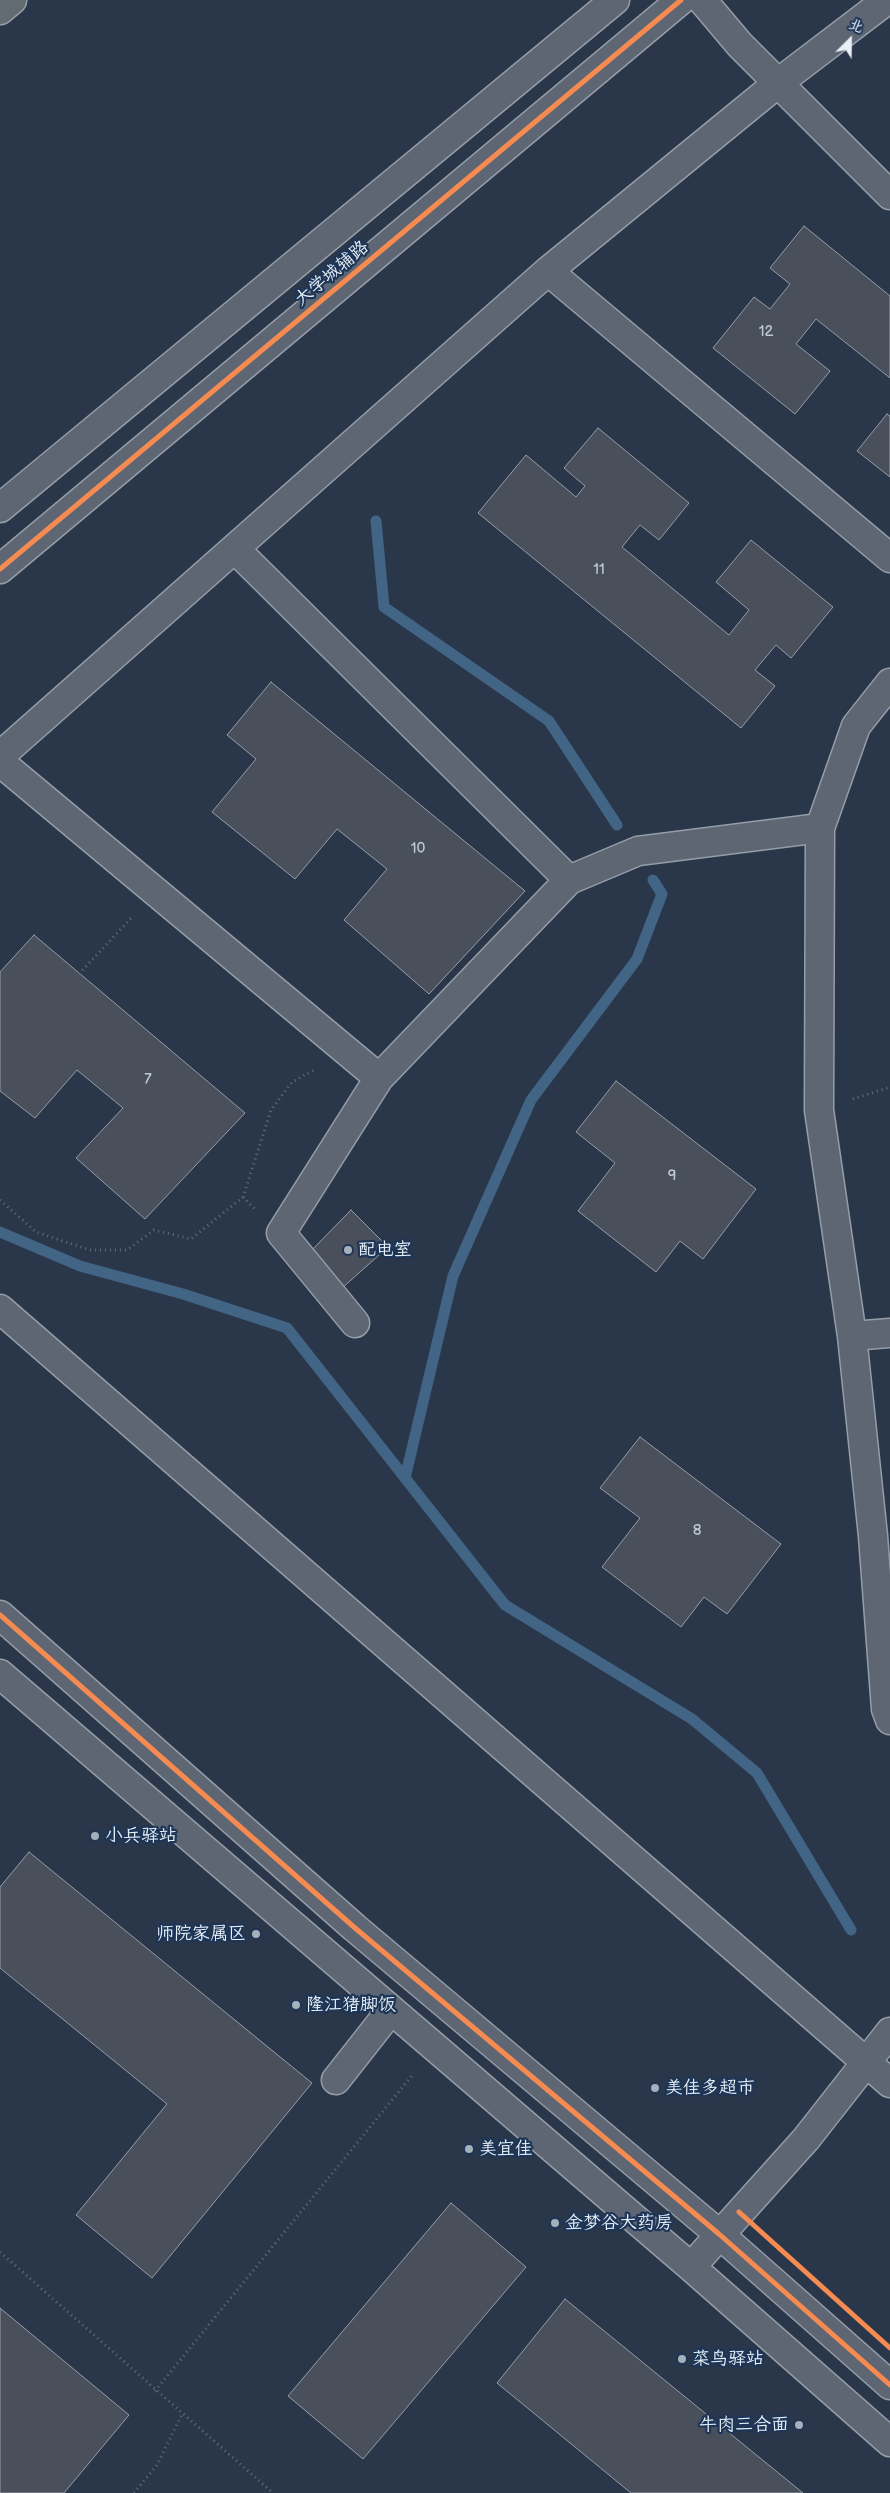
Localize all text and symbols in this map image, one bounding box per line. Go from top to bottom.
north arrow [825,15,875,65]
text: 北 [846,15,866,36]
street label: 大学城辅路 [291,237,373,311]
house number: 12 [759,323,773,341]
house number: 11 [593,561,605,579]
house number: 10 [411,840,425,858]
house number: 7 [144,1071,152,1089]
house number: 9 [668,1167,676,1185]
place label: 配电室 [358,1239,412,1261]
marker: 配电室 [342,1244,354,1256]
house number: 8 [693,1522,701,1540]
place label: 小兵驿站 [105,1825,177,1847]
marker: 小兵驿站 [89,1830,101,1842]
place label: 师院家属区 [156,1923,246,1945]
marker: 师院家属区 [250,1928,262,1940]
place label: 隆江猪脚饭 [306,1994,396,2016]
marker: 隆江猪脚饭 [290,1999,302,2011]
place label: 美佳多超市 [665,2077,755,2099]
marker: 美佳多超市 [649,2082,661,2094]
place label: 美宜佳 [479,2138,533,2160]
marker: 美宜佳 [463,2143,475,2155]
place label: 金梦谷大药房 [565,2212,673,2234]
marker: 金梦谷大药房 [549,2217,561,2229]
place label: 菜鸟驿站 [692,2348,764,2370]
marker: 菜鸟驿站 [676,2353,688,2365]
place label: 牛肉三合面 [699,2414,789,2436]
marker: 牛肉三合面 [793,2419,805,2431]

